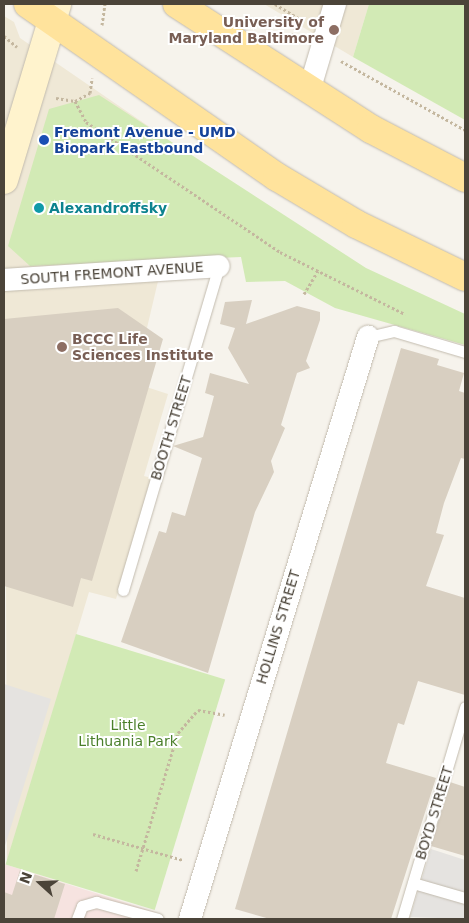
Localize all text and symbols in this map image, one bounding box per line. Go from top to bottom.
place label: University of Maryland Baltimore [168,14,324,46]
marker: University of Maryland Baltimore [328,24,340,36]
place label: Fremont Avenue - UMD Biopark Eastbound [54,124,236,156]
marker: Fremont Avenue - UMD Biopark Eastbound [38,134,50,146]
place label: Alexandroffsky [49,200,167,216]
marker: Alexandroffsky [33,202,45,214]
street label: SOUTH FREMONT AVENUE [20,258,204,288]
place label: BCCC Life Sciences Institute [72,331,213,364]
marker: BCCC Life Sciences Institute [56,341,68,353]
street label: BOOTH STREET [147,374,195,482]
street label: HOLLINS STREET [253,568,303,686]
park label: Little Lithuania Park [78,717,178,750]
street label: BOYD STREET [412,764,456,862]
north arrow [15,858,65,908]
text: N [16,870,35,886]

